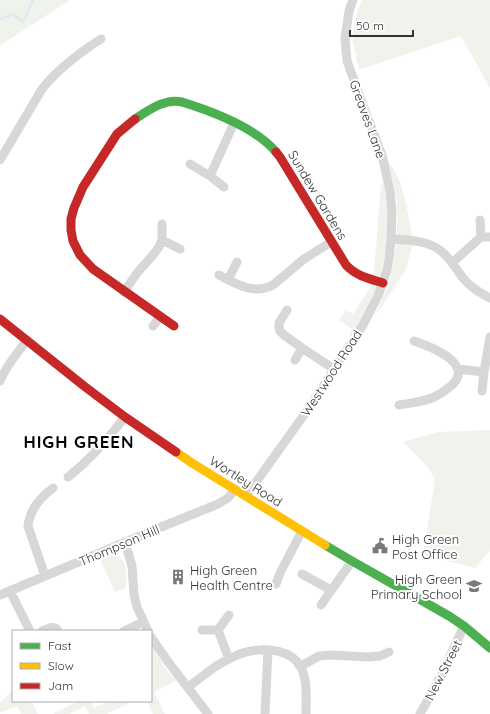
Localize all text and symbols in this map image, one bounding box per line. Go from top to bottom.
scale bar [350,12,413,38]
text: 50 m [356,18,384,33]
street label: Greaves Lane [346,78,390,160]
street label: Sundew Gardens [285,147,351,243]
street label: Westwood Road [297,327,365,419]
district label: HIGH GREEN [23,431,135,452]
street label: Wortley Road [207,452,285,510]
street label: Thompson Hill [76,521,162,569]
place label: High Green Post Office [392,531,459,562]
public building icon: High Green Post Office [371,537,389,555]
place label: High Green Health Centre [190,562,273,593]
building icon: High Green Health Centre [169,568,187,586]
place label: High Green Primary School [371,571,462,602]
school or university icon: High Green Primary School [465,577,483,595]
legend [12,630,152,702]
street label: New Street [421,637,465,703]
text: Fast [48,638,72,653]
text: Slow [48,658,74,673]
text: Jam [48,678,73,693]

